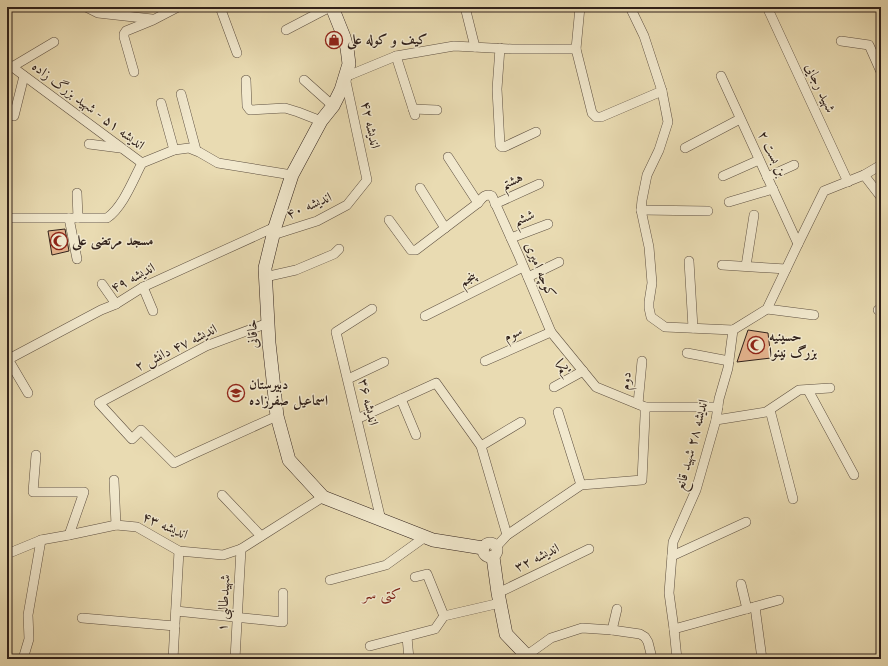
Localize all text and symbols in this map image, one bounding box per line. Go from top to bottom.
shop icon: کیف و کوله علی [324,30,344,50]
place label: کیف و کوله علی [346,33,428,50]
street label: اندیشه ۵۱ - شهید بزرگ زاده [28,58,148,154]
street label: شهید رجایی [801,61,838,116]
street label: اندیشه ۴۲ [358,100,382,150]
street label: بن بست ۲ [755,129,789,179]
street label: هشتم [499,170,527,197]
street label: اندیشه ۴۰ [284,190,334,222]
street label: ششم [512,208,539,234]
mosque icon: مسجد مرتضی علی [49,231,69,251]
place label: مسجد مرتضی علی [71,234,154,251]
street label: کوچه امیری [520,240,558,301]
street label: اندیشه ۴۹ [109,261,157,295]
street label: پنجم [457,268,483,294]
street label: خاقانی [245,319,262,349]
street label: اندیشه ۴۷ دانش ۲ [133,322,220,376]
street label: سوم [501,324,527,349]
place label: حسینیه بزرگ نینوا [769,330,818,361]
mosque icon: حسینیه بزرگ نینوا [746,335,766,355]
street label: یکم [553,356,575,381]
street label: دوم [618,371,639,391]
street label: اندیشه ۳۶ [356,377,380,427]
place label: دبیرستان اسماعیل صفرزاده [249,378,328,410]
school or university icon: دبیرستان اسماعیل صفرزاده [226,383,246,403]
street label: اندیشه ۲۸ شهید قانع [673,398,717,494]
street label: اندیشه ۴۳ [140,510,190,542]
street label: اندیشه ۳۲ [512,541,562,575]
street label: شهیدطالبی ۱ [216,574,236,632]
district label: کتی سر [361,587,401,605]

